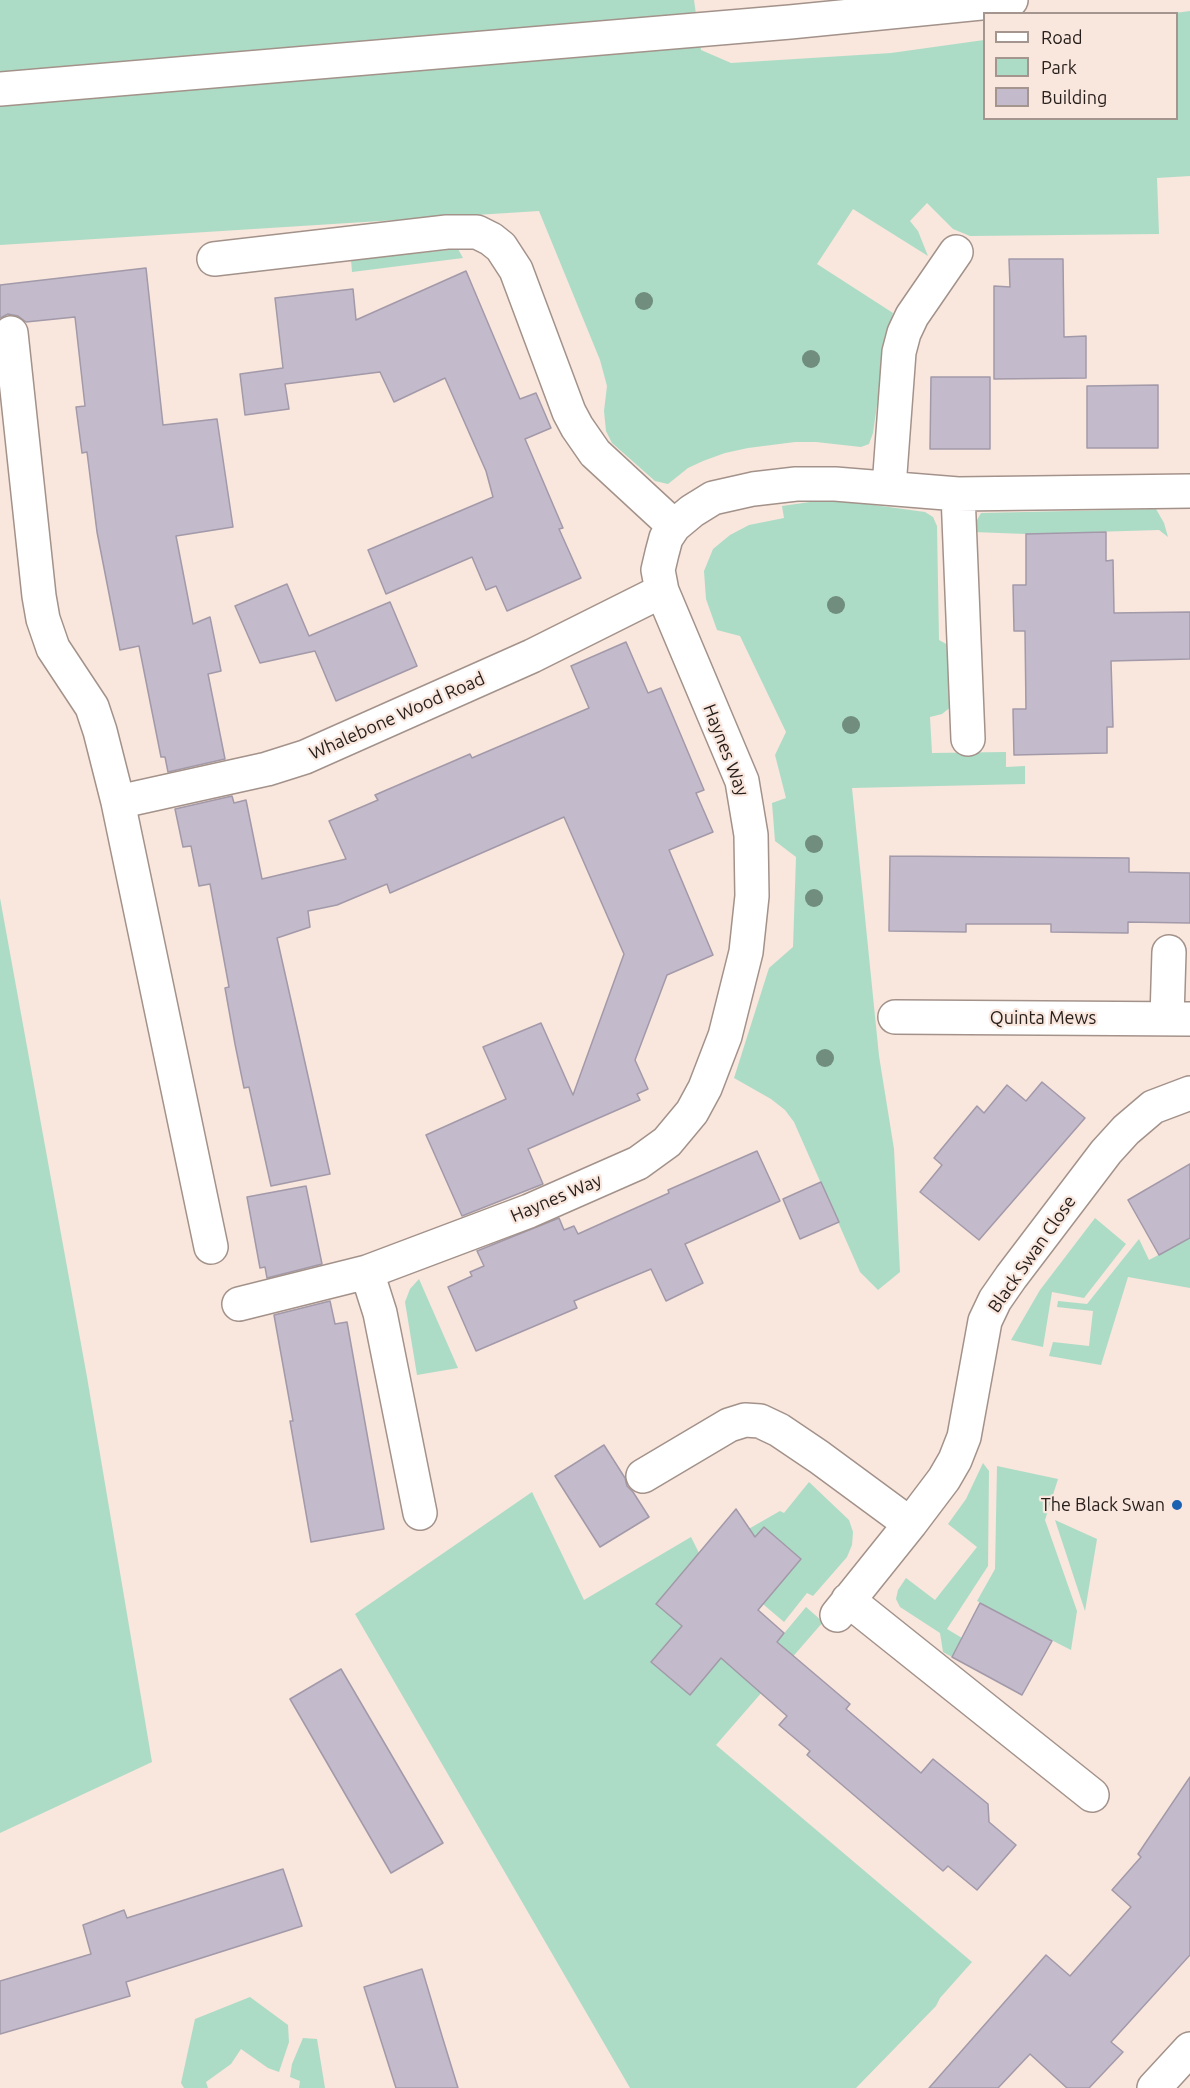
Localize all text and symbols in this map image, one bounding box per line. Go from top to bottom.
legend [983,12,1178,120]
text: Road [1041,27,1083,47]
text: Park [1041,57,1077,77]
text: Building [1041,87,1107,107]
street label: Whalebone Wood Road [306,668,488,764]
street label: Haynes Way [699,701,753,799]
street label: Quinta Mews [990,1007,1096,1029]
street label: Haynes Way [507,1169,605,1227]
street label: Black Swan Close [984,1191,1080,1317]
place label: The Black Swan [1041,1494,1165,1516]
marker: The Black Swan [1170,1498,1184,1512]

